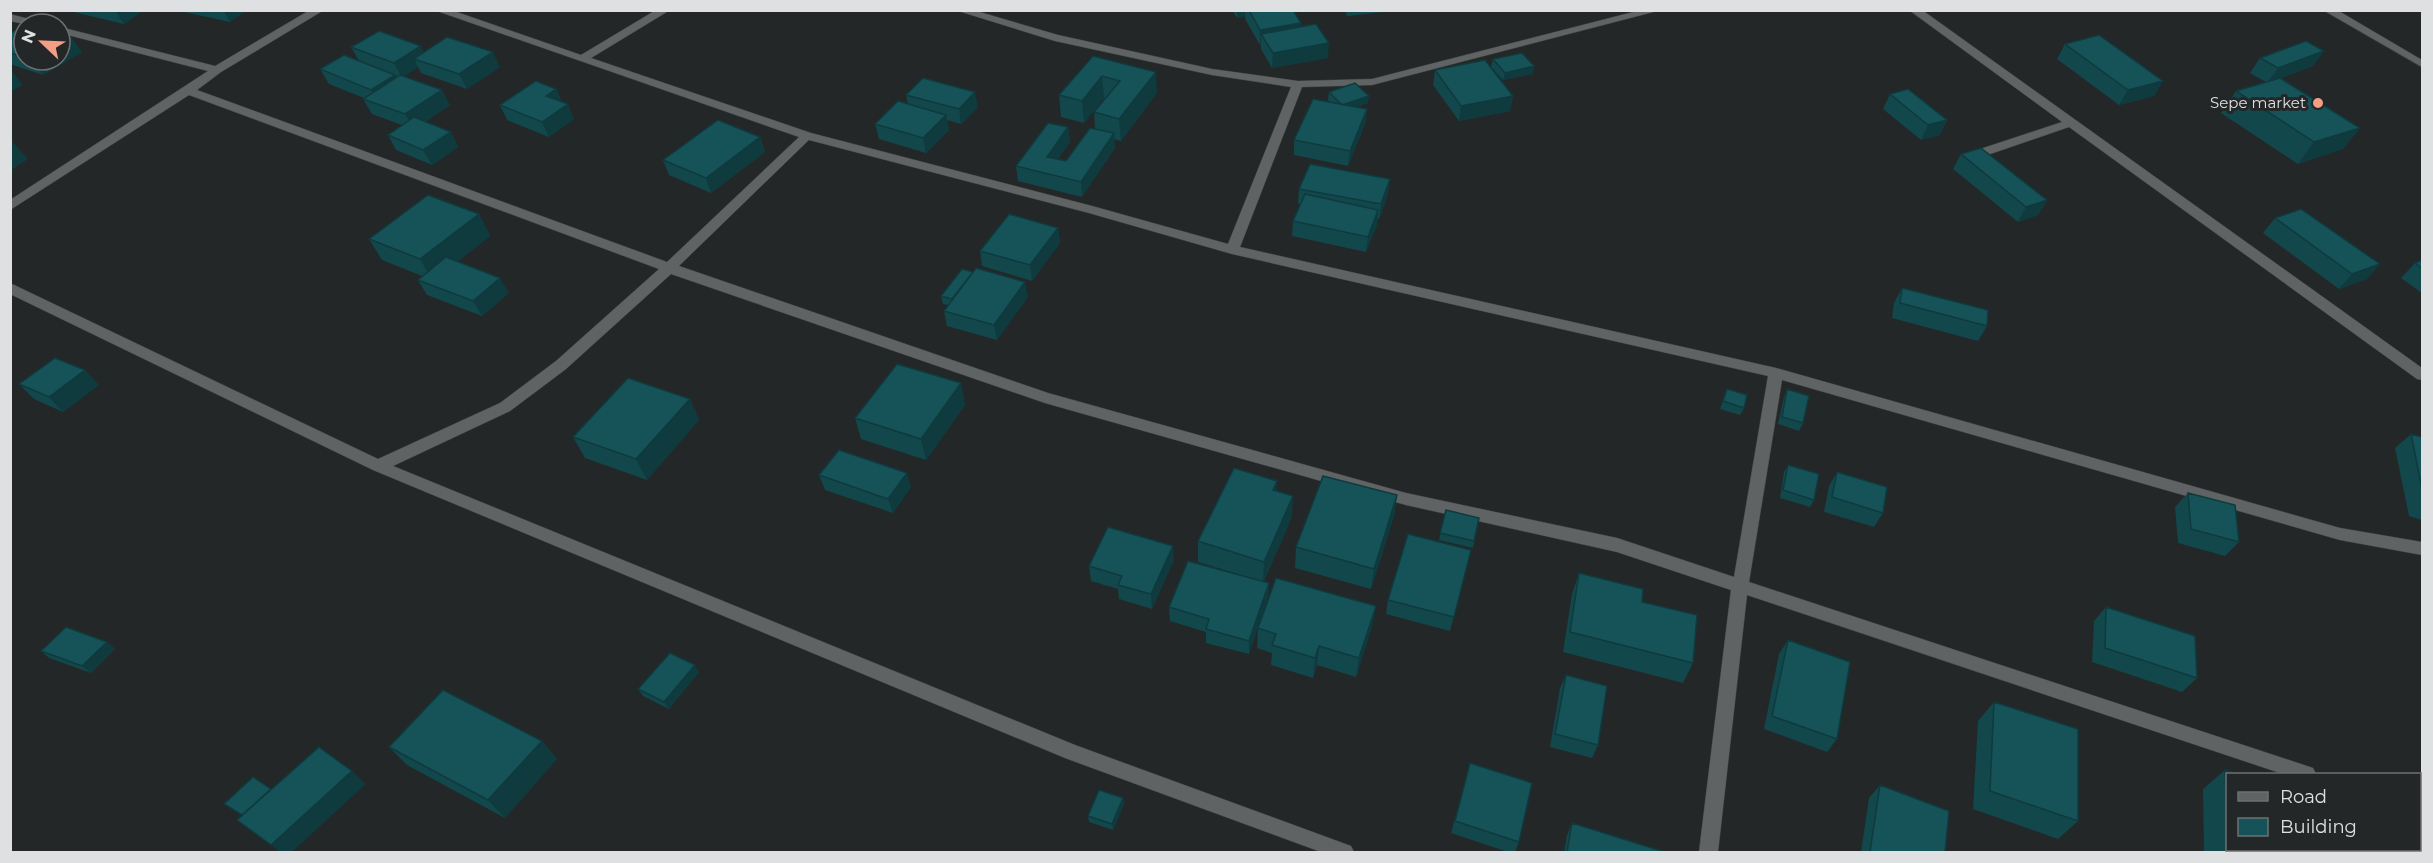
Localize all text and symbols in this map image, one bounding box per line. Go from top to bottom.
north arrow [12,12,72,72]
text: N [17,27,40,46]
place label: Sepe market [2210,93,2306,112]
marker: Sepe market [2311,96,2325,110]
legend [2226,773,2421,851]
text: Road [2280,786,2327,808]
text: Building [2280,816,2357,838]

